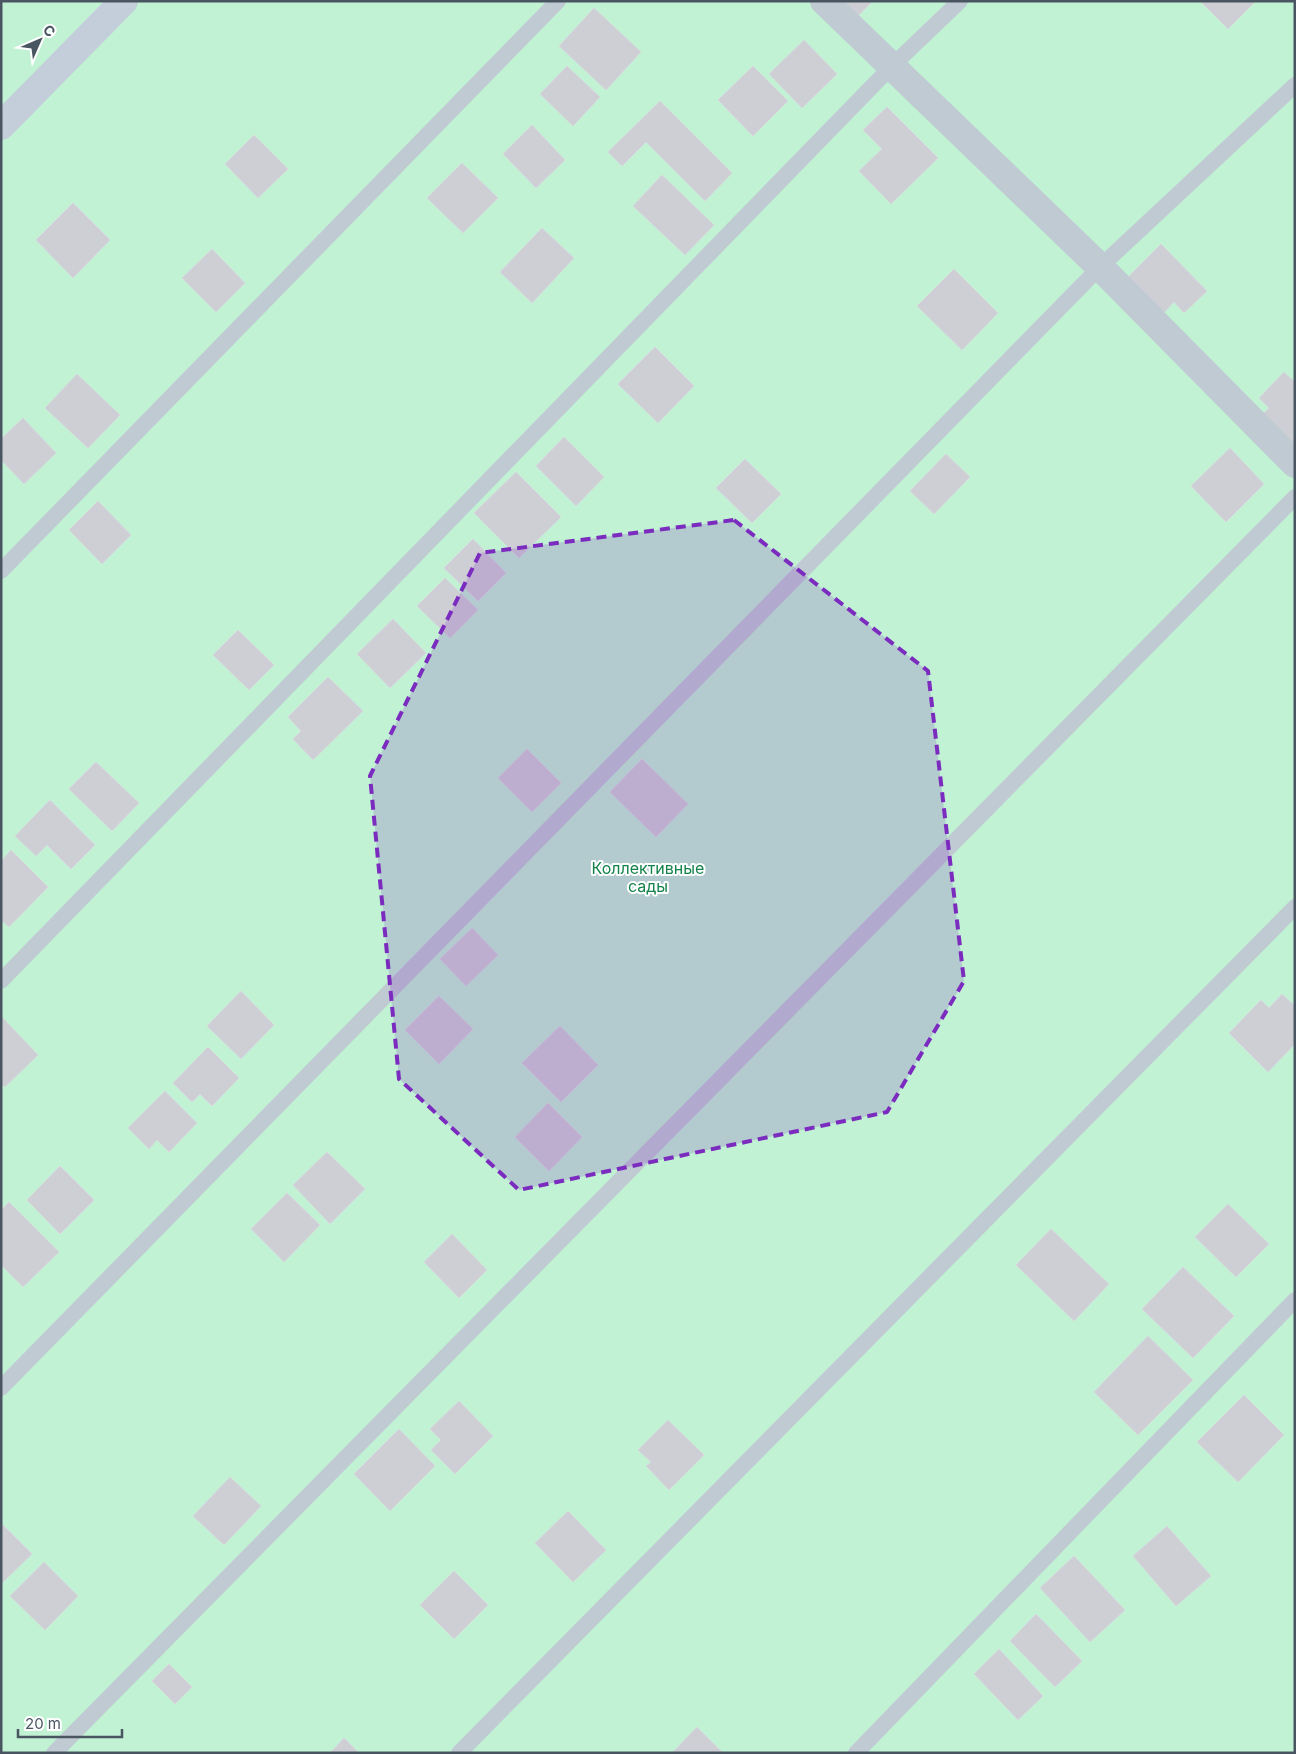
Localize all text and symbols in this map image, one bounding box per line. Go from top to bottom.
north arrow [15,15,65,65]
text: С [40,21,59,40]
park label: Коллективные сады [592,858,704,896]
scale bar [18,1706,121,1738]
text: 20 m [25,1714,61,1733]

